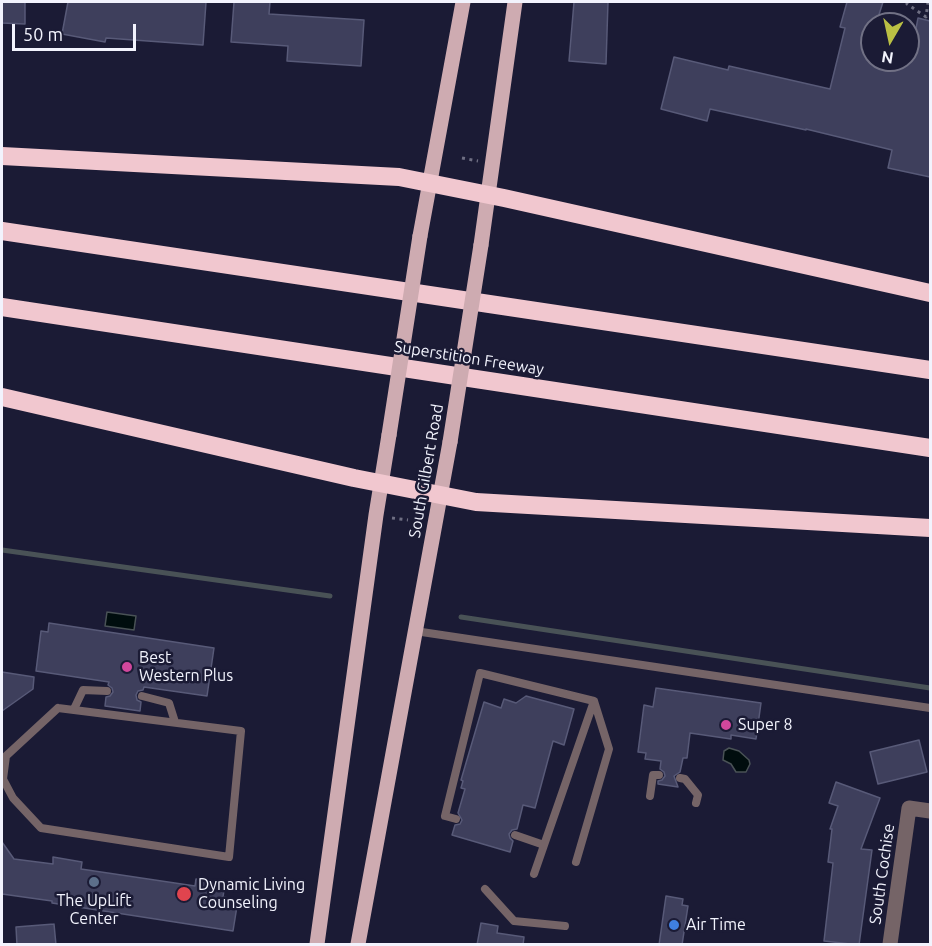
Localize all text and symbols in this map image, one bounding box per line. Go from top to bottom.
scale bar [15,12,140,50]
north arrow [860,12,920,72]
text: 50 m [23,24,63,44]
text: N [880,48,895,68]
street label: Superstition Freeway [393,337,545,379]
street label: South Gilbert Road [405,402,447,540]
place label: Best Western Plus [139,648,233,686]
marker: Best Western Plus [120,660,134,674]
place label: Super 8 [738,715,792,735]
marker: Super 8 [719,718,733,732]
street label: South Cochise [865,822,899,926]
marker: The UpLift Center [87,875,101,889]
place label: Dynamic Living Counseling [198,875,305,913]
marker: Dynamic Living Counseling [175,885,193,903]
place label: The UpLift Center [56,891,132,929]
place label: Air Time [686,915,746,935]
marker: Air Time [667,918,681,932]

